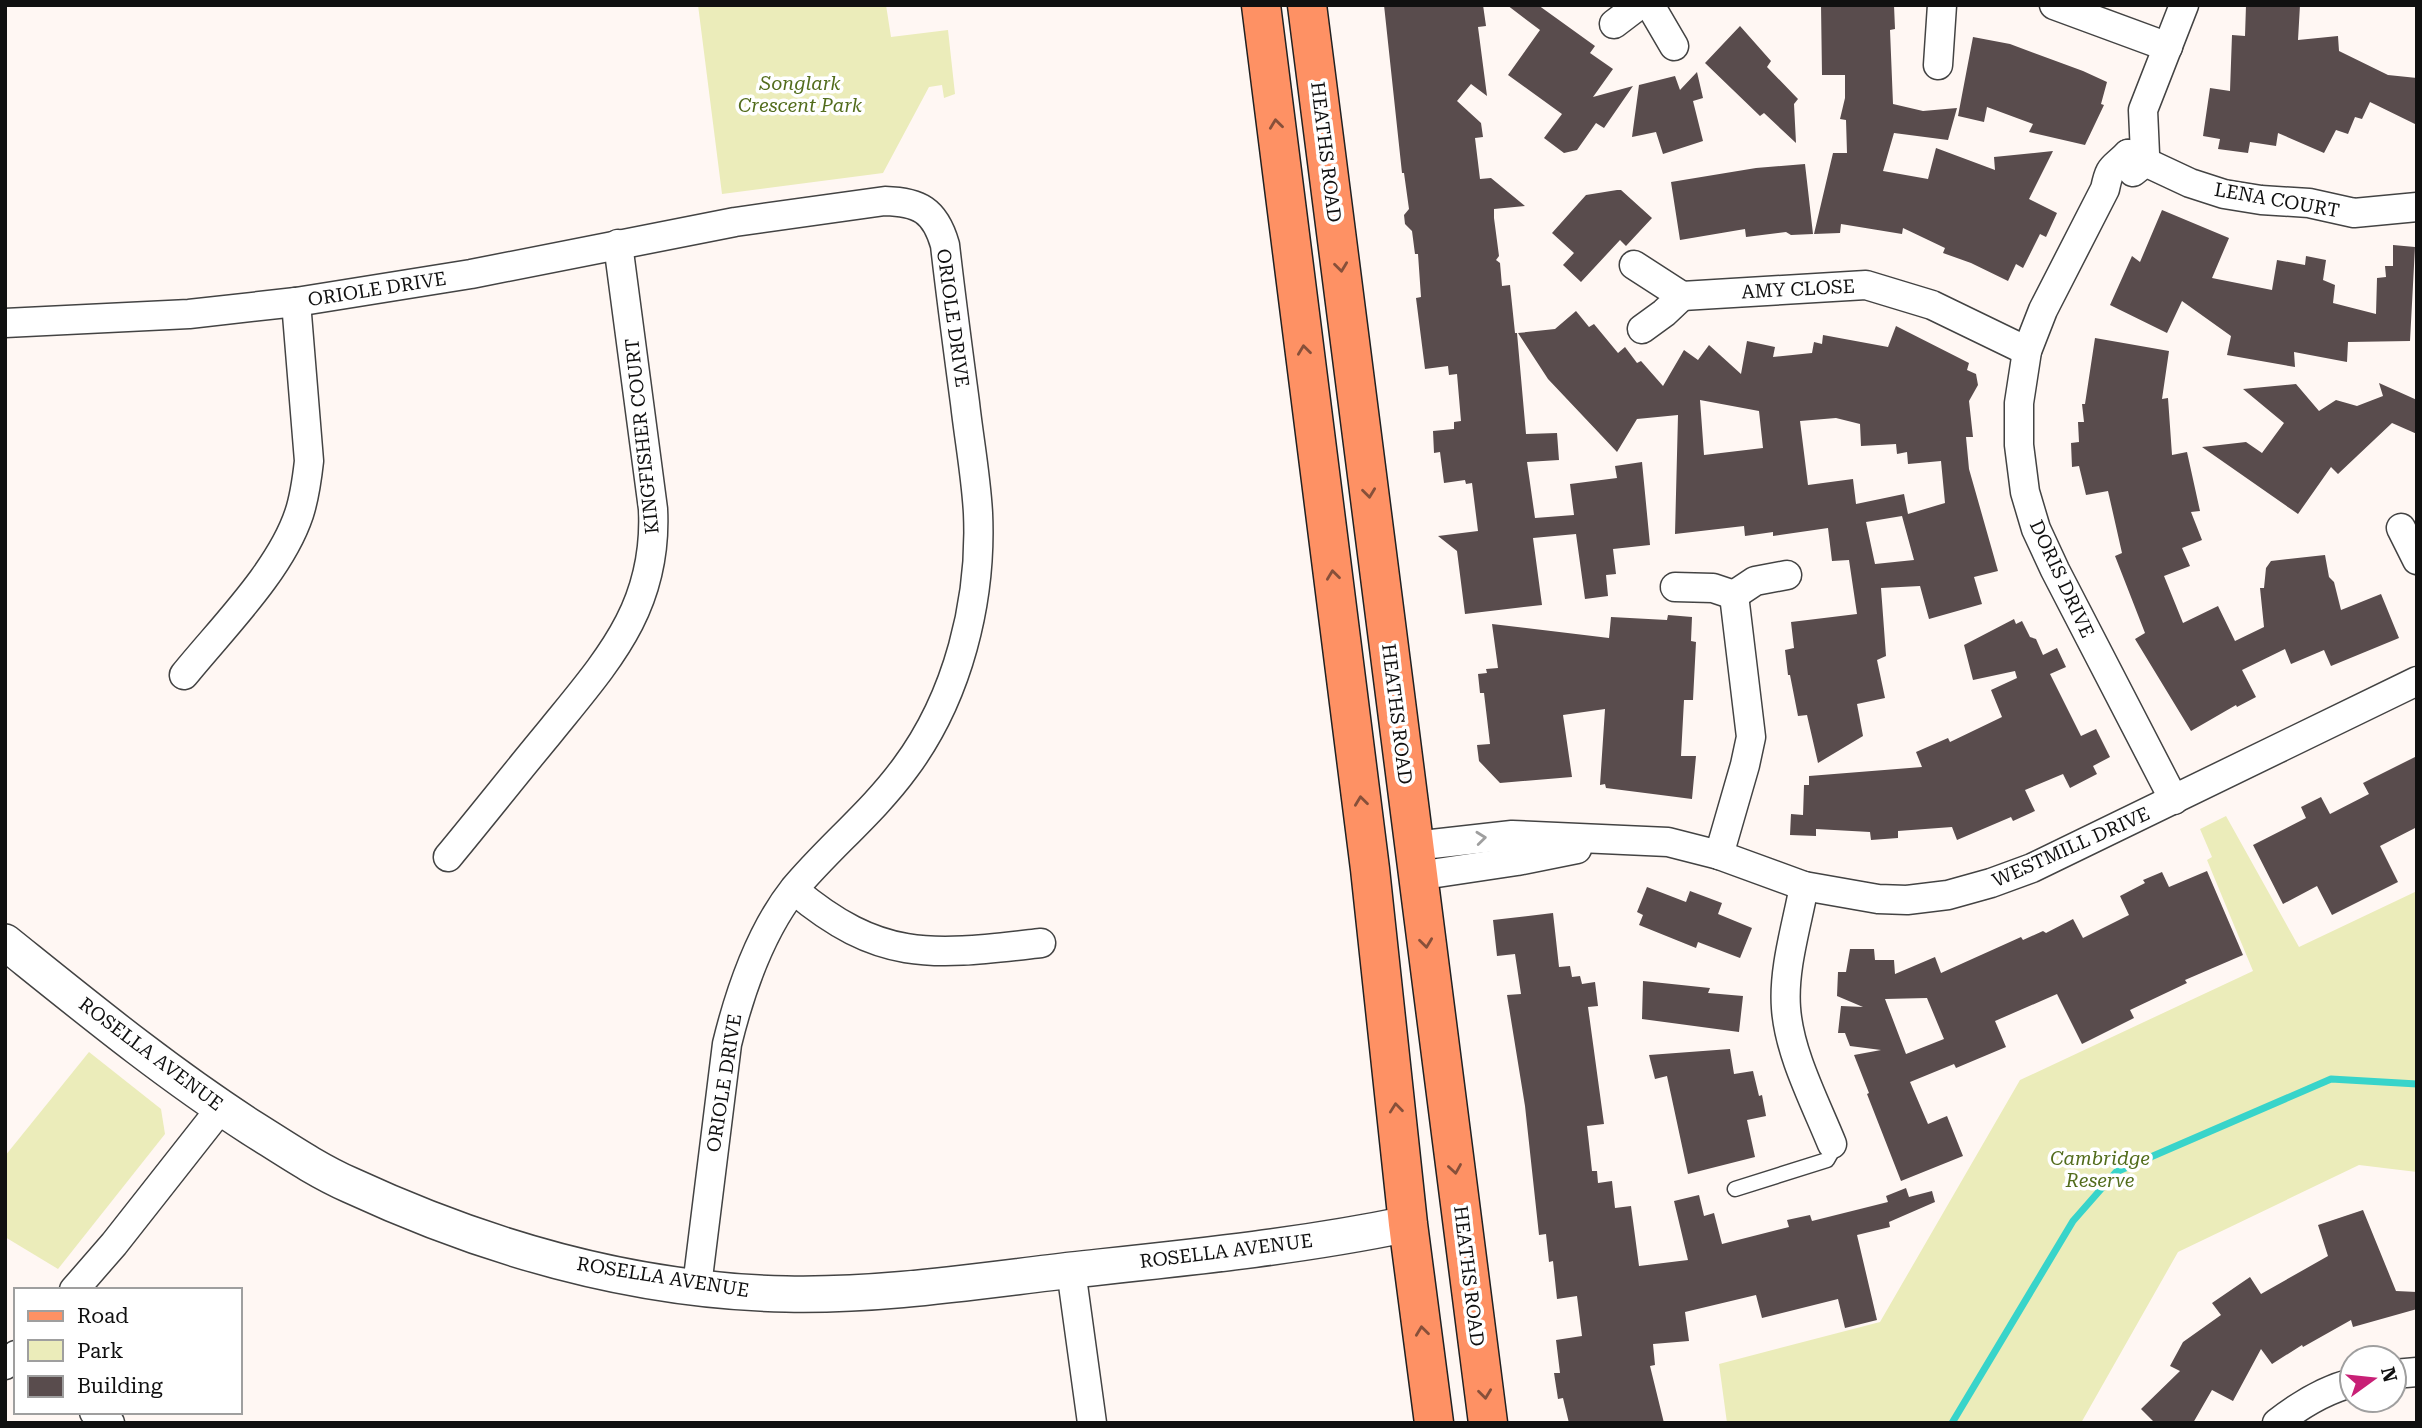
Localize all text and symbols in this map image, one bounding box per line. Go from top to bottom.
park label: Songlark Crescent Park [738,72,863,117]
street label: HEATHS ROAD [1306,80,1346,224]
one-way arrow [1269,118,1284,130]
street label: LENA COURT [2213,178,2341,222]
street label: ORIOLE DRIVE [932,247,974,389]
one-way arrow [1333,262,1348,273]
street label: ORIOLE DRIVE [306,267,448,311]
street label: AMY CLOSE [1741,275,1855,303]
street label: KINGFISHER COURT [620,337,664,535]
one-way arrow [1297,344,1312,355]
one-way arrow [1362,487,1377,499]
street label: DORIS DRIVE [2025,516,2099,642]
one-way arrow [1325,569,1340,581]
street label: HEATHS ROAD [1377,642,1417,786]
one-way arrow [1354,795,1369,807]
street label: WESTMILL DRIVE [1989,802,2153,892]
one-way arrow [1476,831,1487,846]
one-way arrow [1418,937,1433,949]
street label: ROSELLA AVENUE [75,992,227,1116]
street label: ORIOLE DRIVE [702,1012,746,1154]
one-way arrow [1389,1102,1404,1114]
park label: Cambridge Reserve [2050,1147,2150,1192]
one-way arrow [1447,1163,1462,1175]
street label: HEATHS ROAD [1449,1204,1489,1348]
street label: ROSELLA AVENUE [1138,1229,1314,1273]
street label: ROSELLA AVENUE [575,1252,751,1302]
legend [14,1288,242,1414]
text: Road [77,1304,129,1328]
one-way arrow [1415,1325,1430,1337]
text: Park [77,1339,123,1363]
north arrow [2338,1344,2408,1414]
text: N [2376,1365,2402,1385]
text: Building [77,1374,163,1398]
one-way arrow [1477,1389,1492,1400]

